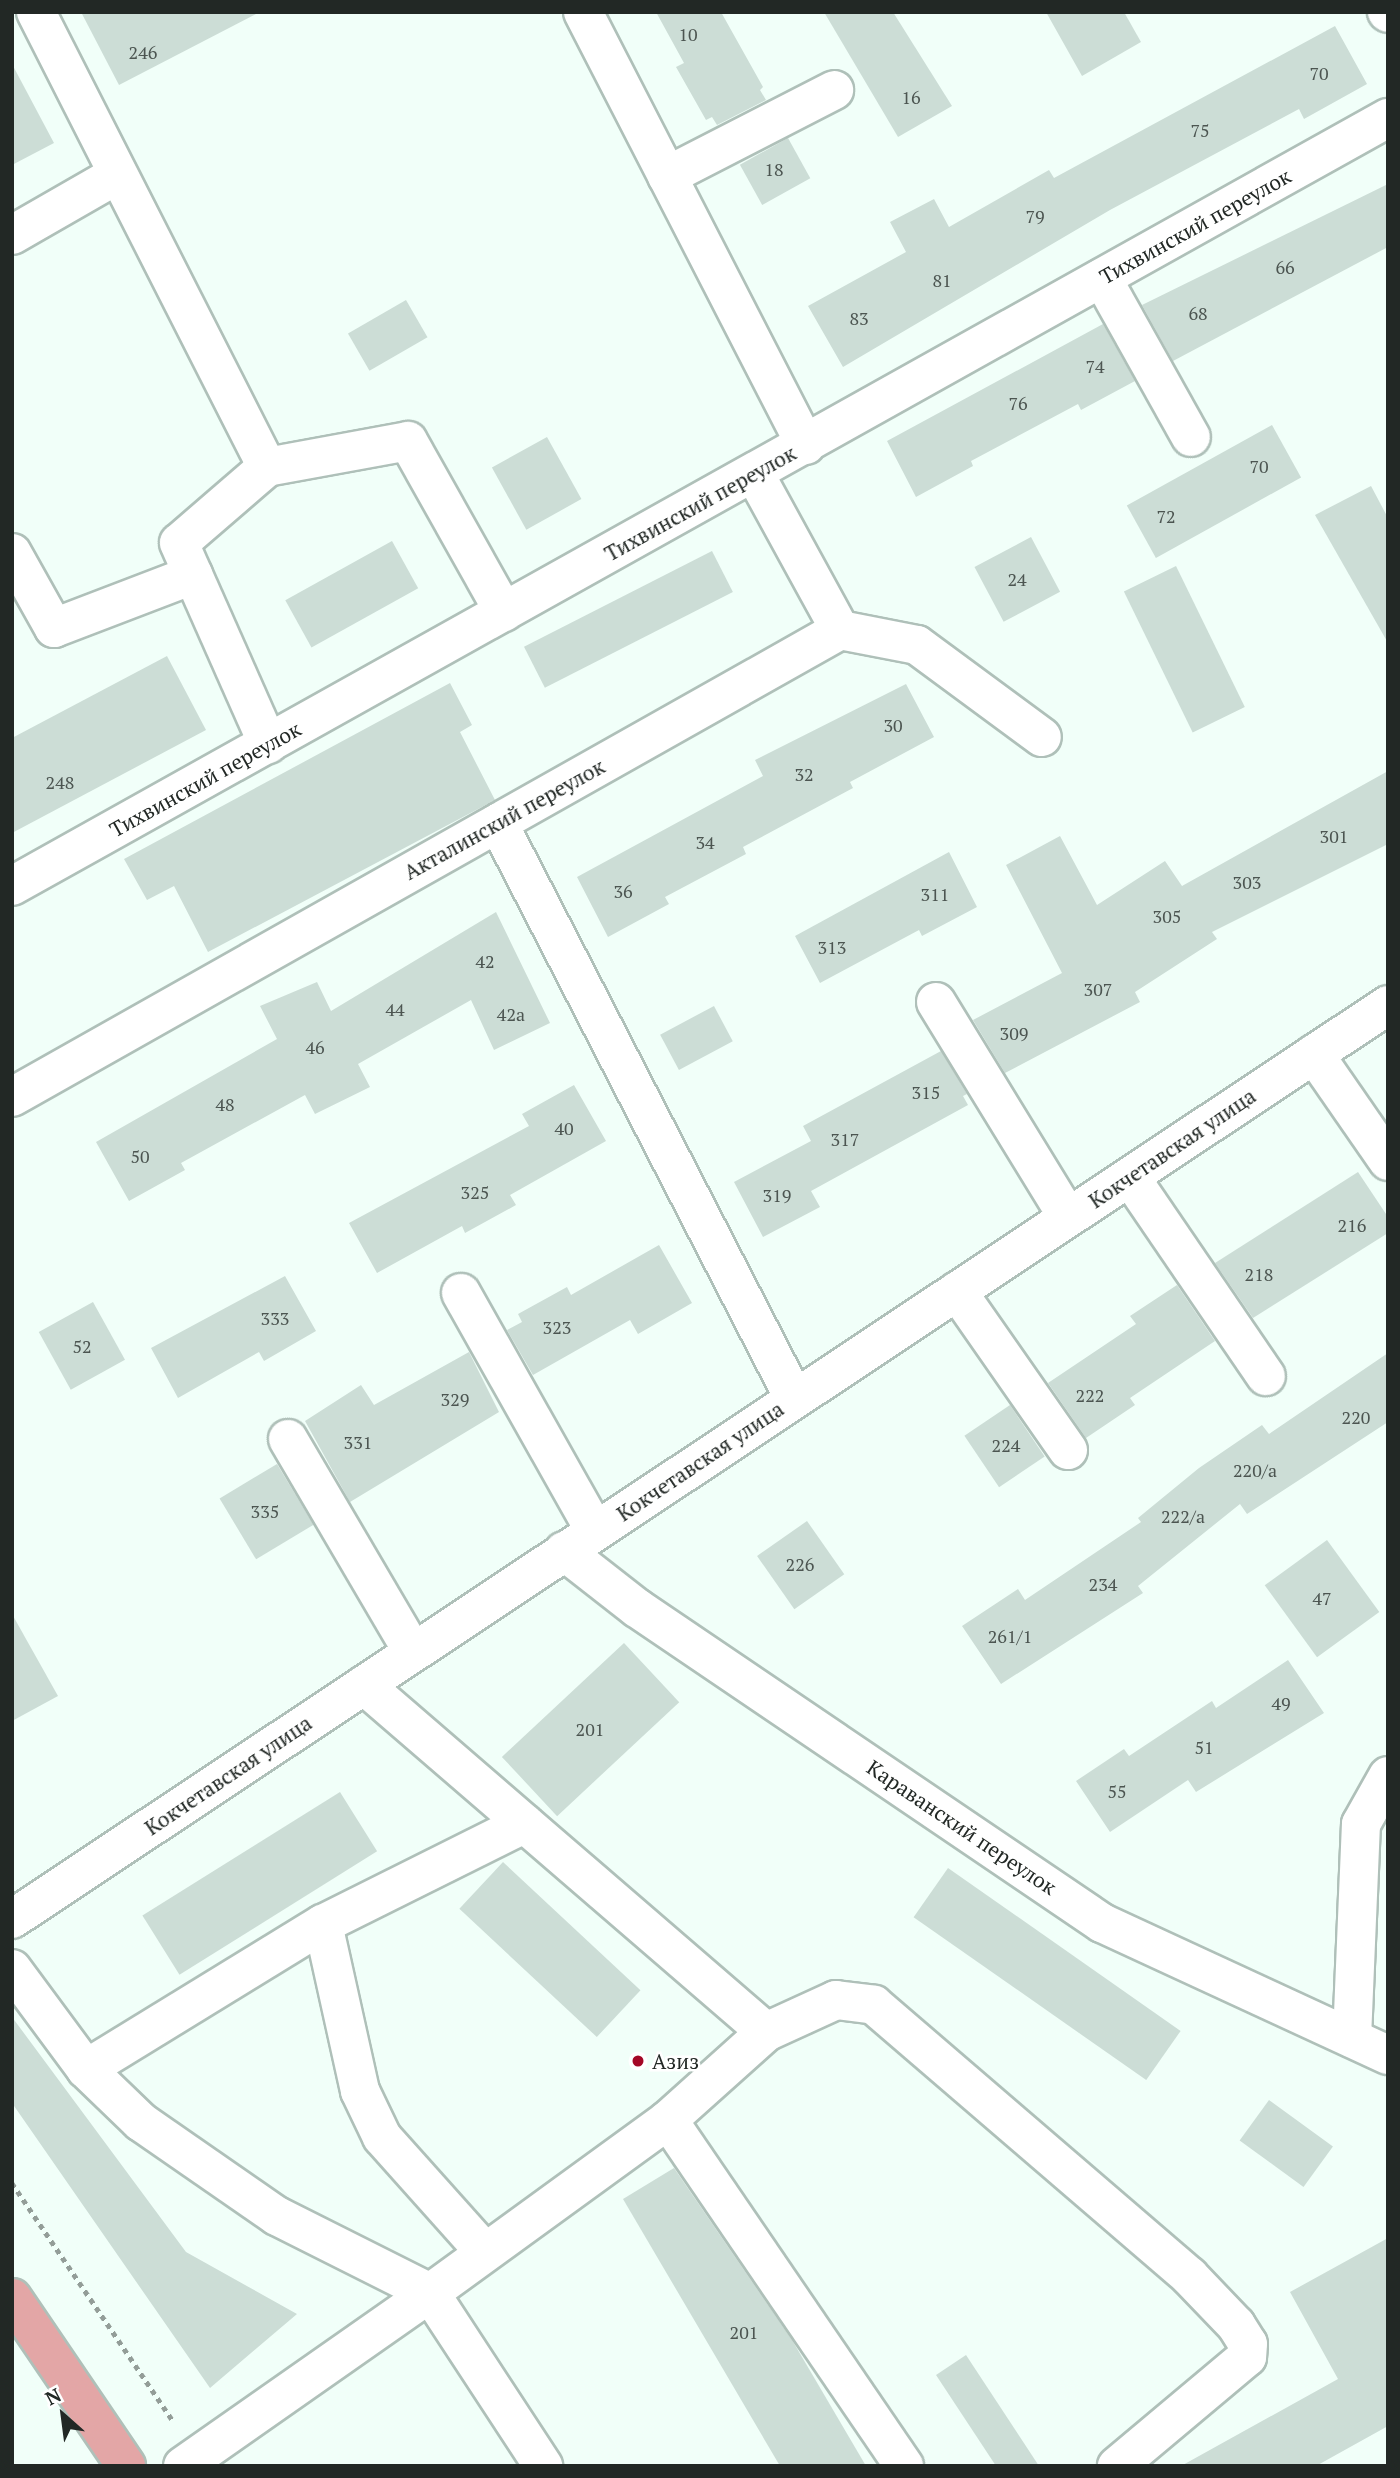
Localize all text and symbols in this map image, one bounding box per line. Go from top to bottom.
house number: 10 [678,23,698,45]
house number: 246 [129,41,157,63]
house number: 70 [1309,62,1329,84]
house number: 16 [901,86,921,108]
house number: 75 [1190,119,1210,141]
house number: 18 [764,158,784,180]
street label: Тихвинский переулок [1095,163,1295,289]
house number: 79 [1025,205,1045,227]
house number: 66 [1275,256,1295,278]
house number: 81 [932,269,952,291]
house number: 68 [1188,302,1208,324]
house number: 83 [849,307,869,329]
house number: 74 [1085,355,1105,377]
house number: 76 [1008,392,1028,414]
street label: Тихвинский переулок [600,440,800,566]
house number: 70 [1249,455,1269,477]
house number: 72 [1156,505,1176,527]
house number: 24 [1007,568,1027,590]
house number: 30 [883,714,903,736]
street label: Тихвинский переулок [105,716,305,842]
street label: Акталинский переулок [399,753,609,885]
house number: 32 [794,763,814,785]
house number: 248 [46,771,74,793]
house number: 301 [1320,825,1348,847]
house number: 34 [695,831,715,853]
house number: 303 [1233,871,1261,893]
house number: 36 [613,880,633,902]
house number: 311 [921,883,949,905]
house number: 305 [1153,905,1181,927]
house number: 313 [818,936,846,958]
house number: 42 [475,950,495,972]
house number: 307 [1084,978,1112,1000]
house number: 44 [385,998,405,1020]
house number: 42а [497,1003,525,1025]
house number: 309 [1000,1022,1028,1044]
house number: 46 [305,1036,325,1058]
house number: 315 [912,1081,940,1103]
street label: Кокчетавская улица [1084,1083,1260,1213]
house number: 48 [215,1093,235,1115]
house number: 40 [554,1117,574,1139]
house number: 317 [831,1128,859,1150]
house number: 50 [130,1145,150,1167]
house number: 325 [461,1181,489,1203]
house number: 319 [763,1184,791,1206]
house number: 216 [1338,1214,1366,1236]
house number: 218 [1245,1263,1273,1285]
house number: 333 [261,1307,289,1329]
house number: 323 [543,1316,571,1338]
house number: 52 [72,1335,92,1357]
house number: 222 [1076,1384,1104,1406]
house number: 329 [441,1388,469,1410]
street label: Кокчетавская улица [612,1396,788,1526]
house number: 220 [1342,1406,1370,1428]
house number: 331 [344,1431,372,1453]
house number: 224 [992,1434,1020,1456]
house number: 220/а [1233,1459,1277,1481]
house number: 335 [251,1500,279,1522]
house number: 222/а [1161,1505,1205,1527]
house number: 226 [786,1553,814,1575]
house number: 234 [1089,1573,1117,1595]
house number: 47 [1312,1587,1332,1609]
house number: 261/1 [988,1625,1032,1647]
house number: 49 [1271,1692,1291,1714]
street label: Кокчетавская улица [140,1710,316,1840]
house number: 201 [576,1718,604,1740]
house number: 51 [1194,1736,1214,1758]
street label: Караванский переулок [862,1754,1062,1900]
house number: 55 [1107,1780,1127,1802]
place label: Азиз [652,2048,699,2074]
marker: Азиз [630,2053,646,2069]
house number: 201 [730,2321,758,2343]
north arrow [28,2380,98,2450]
text: N [41,2382,65,2410]

